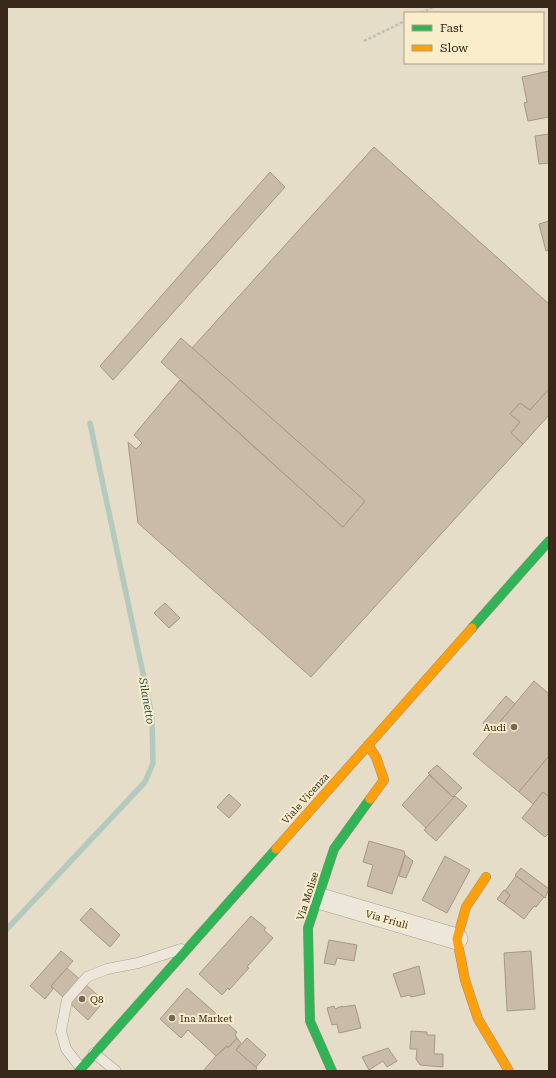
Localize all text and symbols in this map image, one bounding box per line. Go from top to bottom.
legend [404,12,544,64]
text: Fast [440,21,464,35]
text: Slow [440,41,468,55]
water label: Silanetto [136,676,157,725]
place label: Audi [483,722,506,733]
marker: Audi [509,722,519,732]
street label: Viale Vicenza [280,770,331,826]
street label: Via Molise [294,870,321,922]
street label: Via Friuli [364,908,409,931]
marker: Q8 [77,994,87,1004]
place label: Q8 [90,994,104,1005]
marker: Ina Market [167,1013,177,1023]
place label: Ina Market [180,1013,233,1024]

